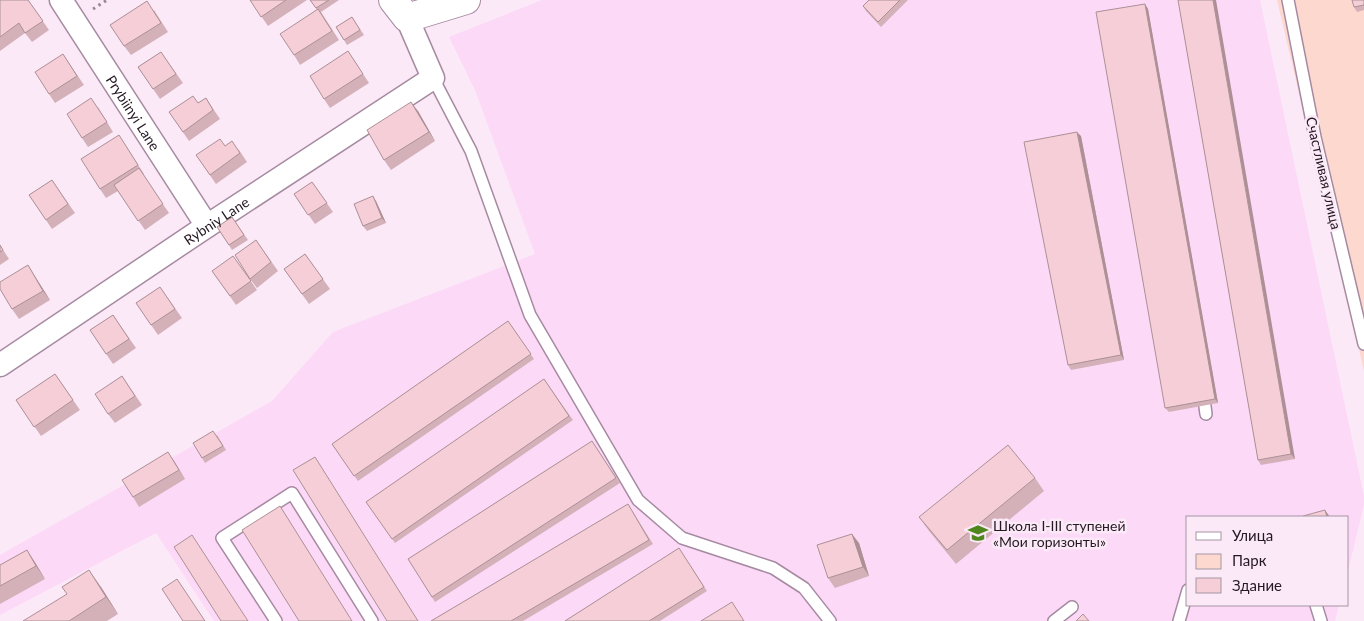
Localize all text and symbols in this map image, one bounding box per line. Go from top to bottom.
street label: Prybiinyi Lane [103,72,164,153]
street label: Счастливая улица [1303,115,1345,231]
street label: Rybniy Lane [180,193,252,248]
legend [1186,516,1349,606]
place label: Школа I-III ступеней «Мои горизонты» [993,517,1125,550]
school or university icon: Школа I-III ступеней «Мои горизонты» [967,522,989,544]
text: Улица [1232,526,1273,544]
text: Парк [1232,551,1267,569]
text: Здание [1232,576,1282,594]

